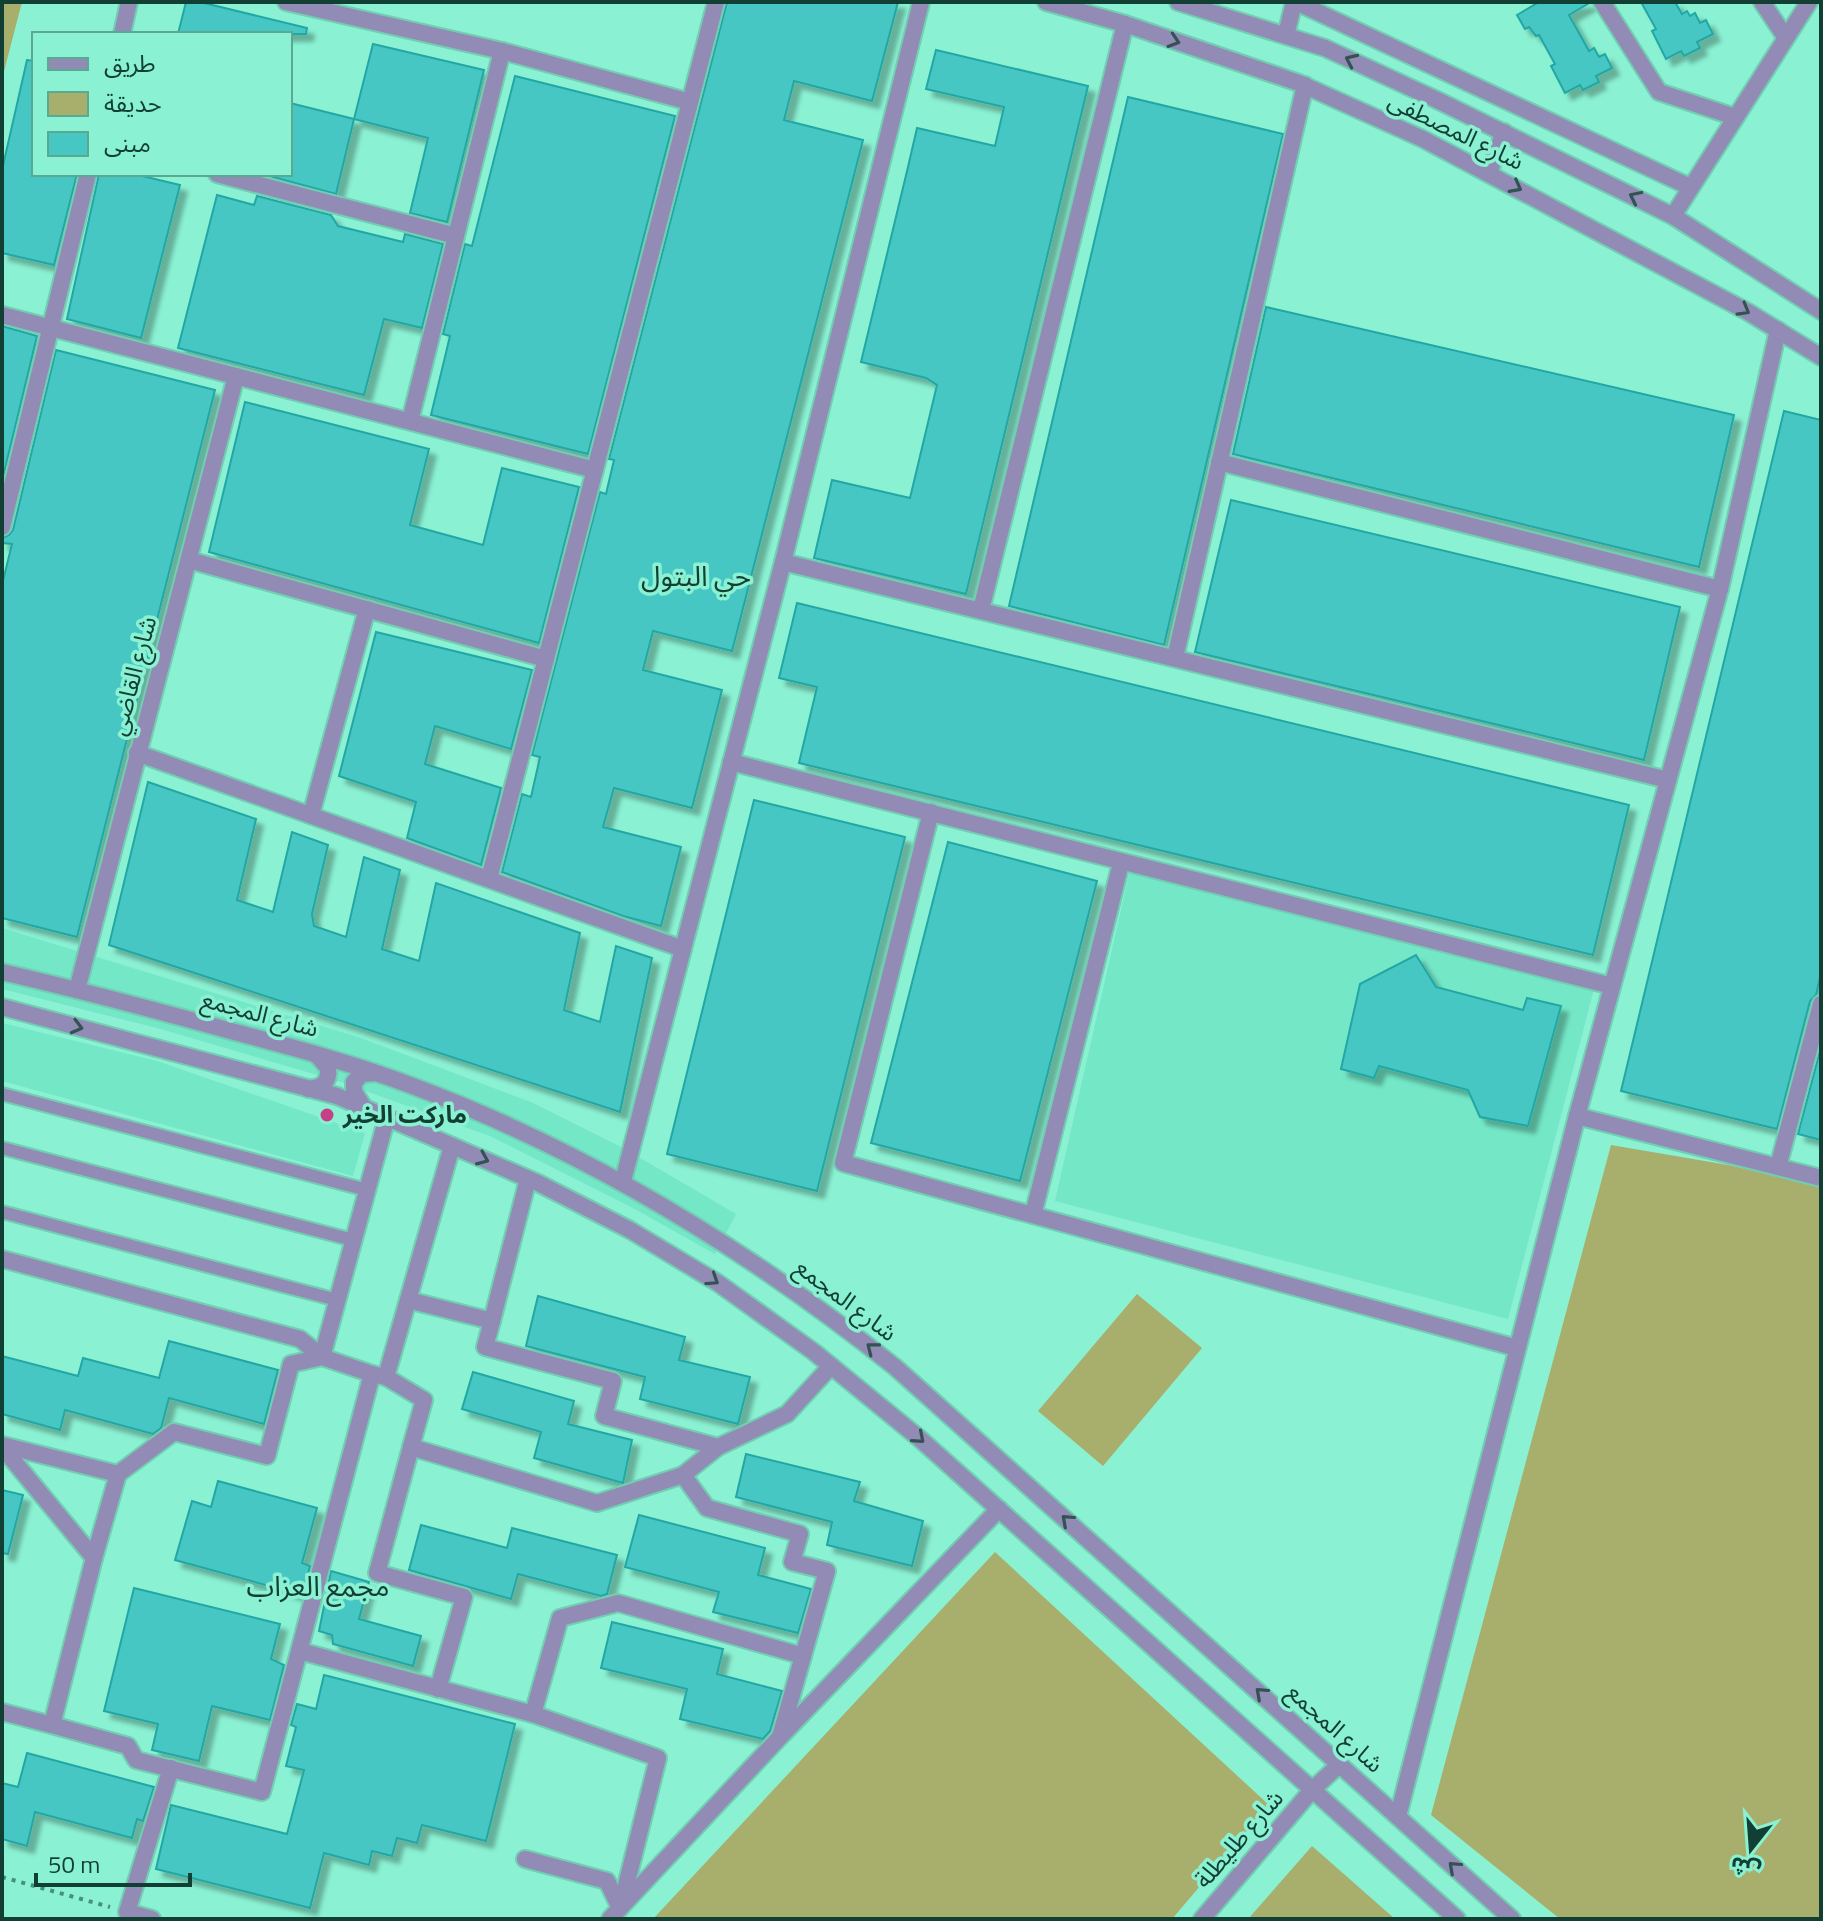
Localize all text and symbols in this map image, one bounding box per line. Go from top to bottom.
legend [32,32,292,176]
one-way arrow [1167,32,1180,48]
text: طريق [104,45,156,81]
one-way arrow [1345,54,1359,70]
street label: شارع المصطفى [1382,82,1531,179]
text: حديقة [104,85,162,121]
text: مبنى [104,125,151,161]
one-way arrow [1507,177,1522,192]
one-way arrow [1629,192,1644,207]
one-way arrow [1735,300,1750,316]
district label: حي البتول [641,554,751,597]
street label: شارع القاضي [99,612,167,740]
street label: شارع المجمع [198,980,323,1046]
one-way arrow [70,1018,84,1034]
place label: ماركت الخير [342,1096,467,1132]
marker: ماركت الخير [318,1106,336,1124]
one-way arrow [475,1149,489,1165]
street label: شارع المجمع [788,1249,905,1350]
one-way arrow [704,1271,719,1286]
one-way arrow [867,1343,881,1358]
one-way arrow [910,1428,925,1443]
one-way arrow [1061,1515,1076,1530]
district label: مجمع العزاب [246,1564,390,1607]
street label: شارع المجمع [1279,1674,1392,1781]
one-way arrow [1255,1688,1270,1703]
street label: شارع طليطلة [1185,1781,1291,1896]
north arrow [1711,1809,1791,1889]
scale bar [36,1837,190,1887]
text: 50 m [48,1846,100,1882]
text: ش [1726,1847,1765,1889]
one-way arrow [1449,1862,1464,1876]

